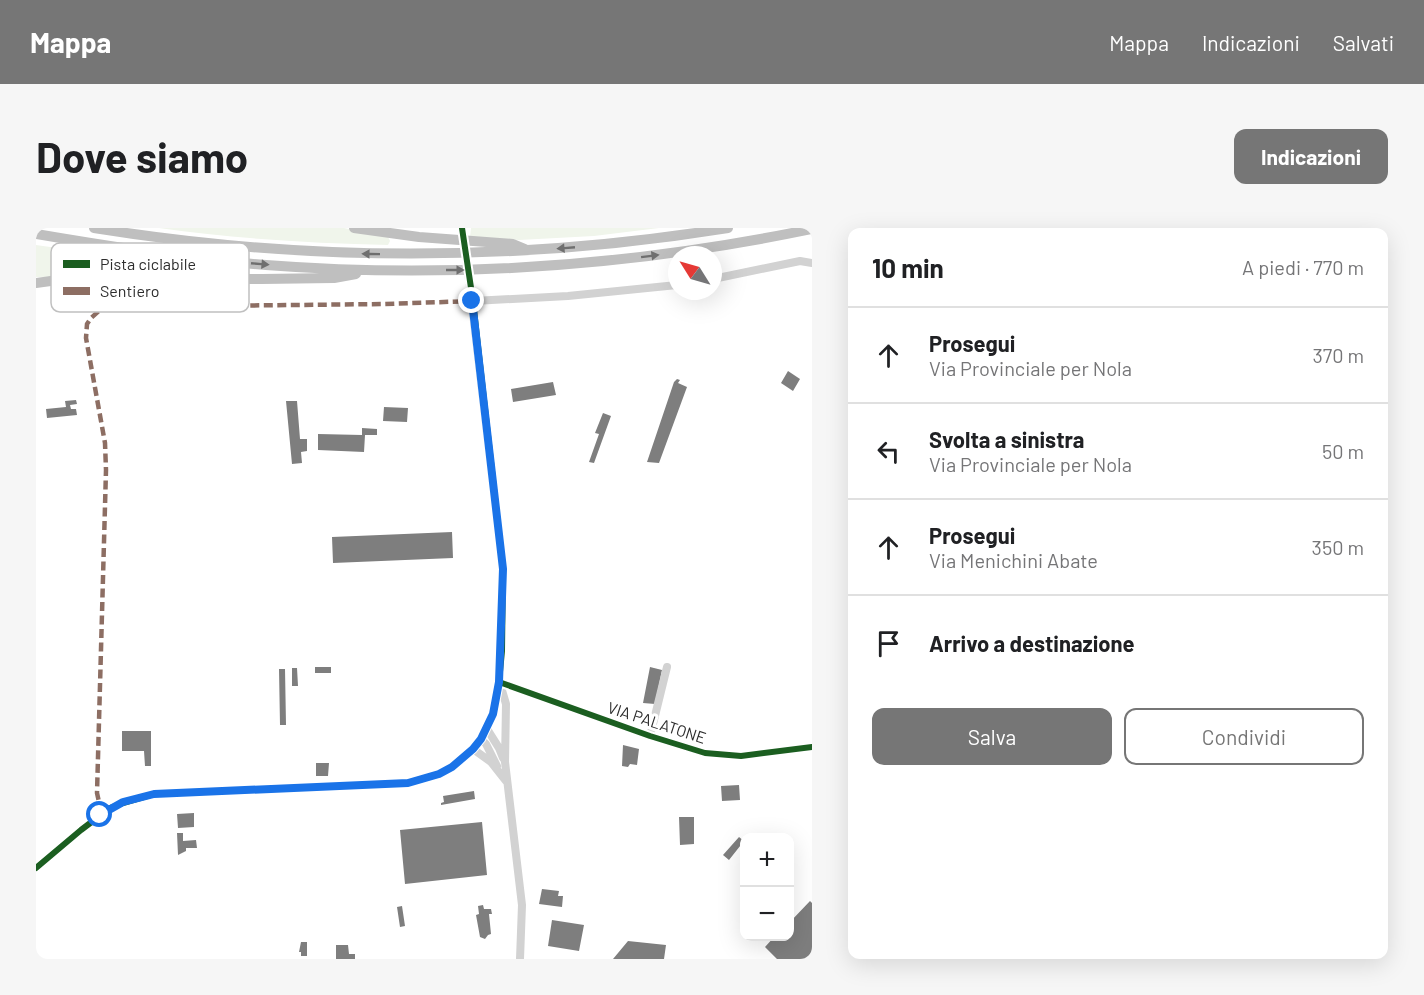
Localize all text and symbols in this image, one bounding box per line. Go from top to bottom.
text: Mappa [30,25,111,59]
text: Mappa [1109,30,1169,55]
text: Indicazioni [1202,30,1300,55]
text: Salvati [1333,30,1394,55]
button: Indicazioni [1234,129,1388,184]
text: Dove siamo [36,131,248,181]
legend [51,243,249,312]
one-way arrow [556,243,575,253]
north arrow [668,246,722,300]
one-way arrow [361,249,380,258]
one-way arrow [640,251,659,260]
text: 10 min [872,252,944,283]
text: Pista ciclabile [100,254,196,273]
text: A piedi · 770 m [1242,255,1364,279]
one-way arrow [251,259,270,269]
one-way arrow [446,265,465,275]
text: Sentiero [100,281,159,300]
route end [458,287,484,313]
text: Prosegui [929,330,1015,356]
icon: ahead [872,339,905,372]
text: 370 m [1312,343,1364,367]
text: Via Provinciale per Nola [929,356,1132,380]
text: Svolta a sinistra [929,426,1084,452]
icon: left [872,435,905,468]
text: 50 m [1322,439,1364,463]
text: Via Provinciale per Nola [929,452,1132,476]
text: Prosegui [929,522,1015,548]
icon: ahead [872,531,905,564]
text: 350 m [1312,535,1364,559]
text: Via Menichini Abate [929,548,1098,572]
icon: arrive [872,627,905,660]
text: Arrivo a destinazione [929,630,1135,656]
street label: VIA PALATONE [605,697,709,747]
button: Salva [872,708,1112,765]
button: Condividi [1124,708,1364,765]
route start [86,801,112,827]
map controls [740,833,794,941]
button: + [740,833,794,887]
button: − [740,887,794,941]

